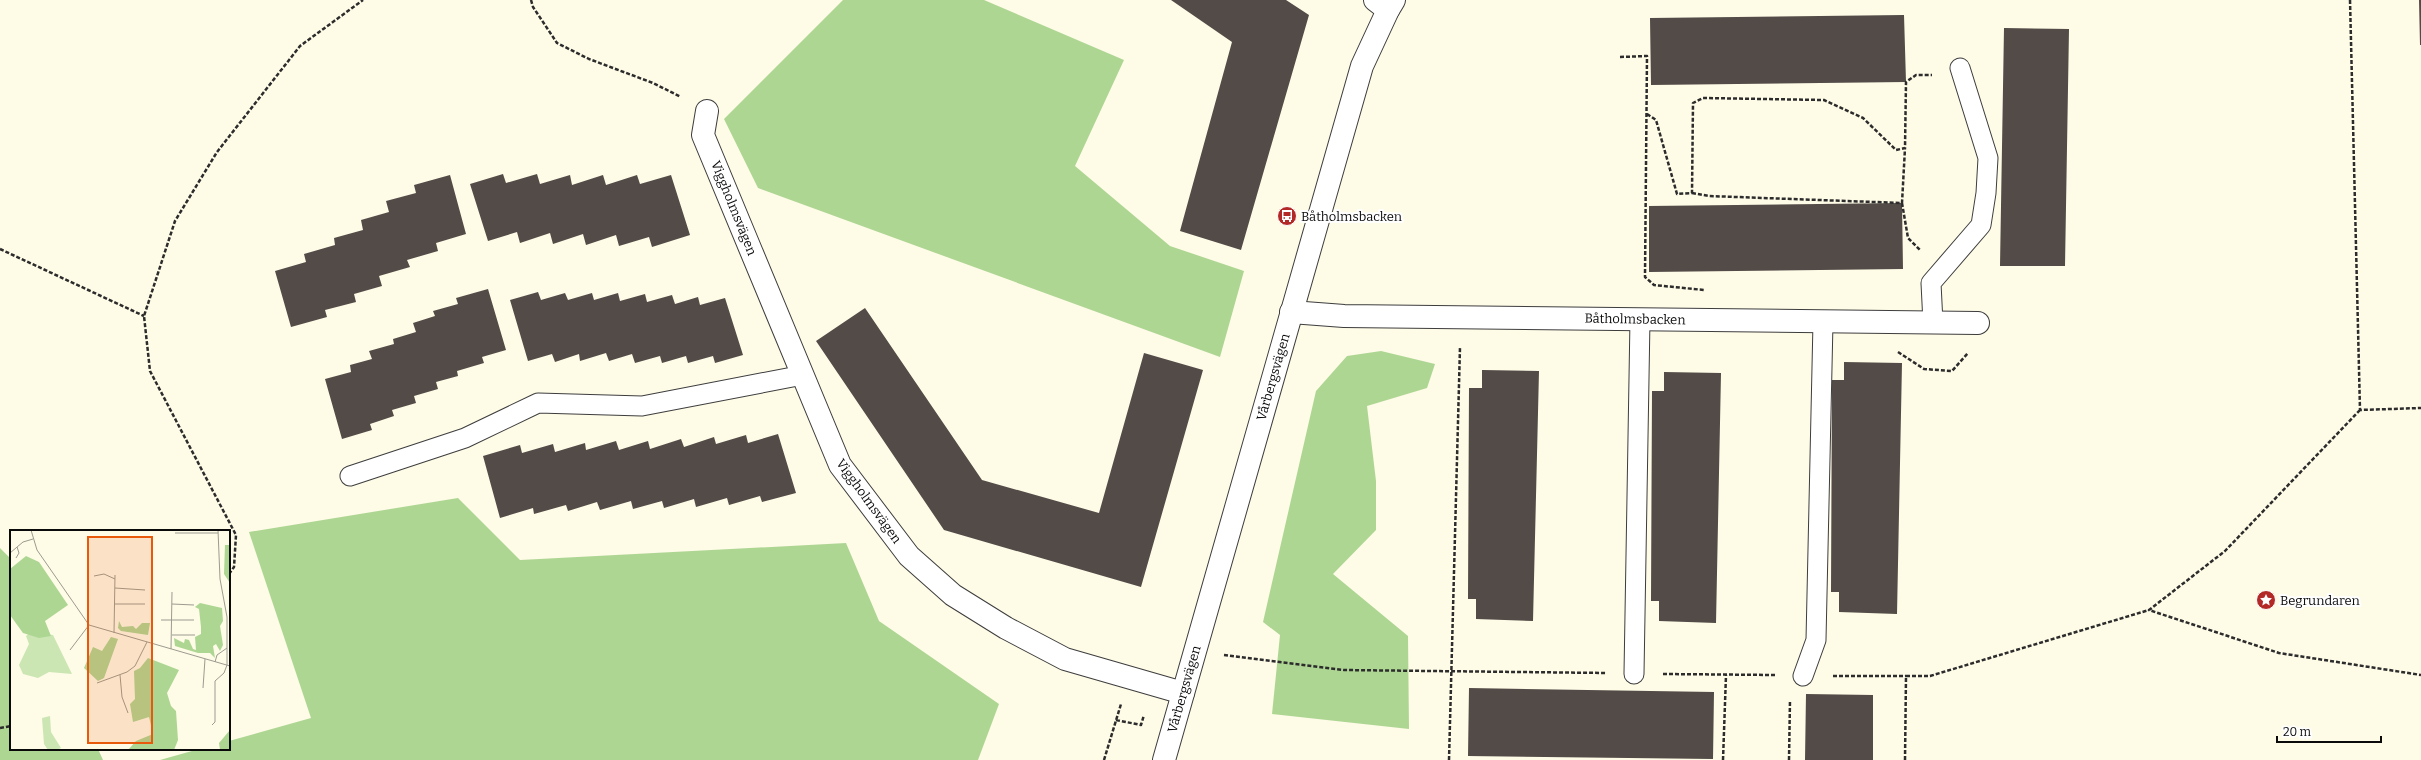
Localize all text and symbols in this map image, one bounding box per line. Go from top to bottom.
street label: Viggholmsvägen [708,159,760,258]
bus stop icon: Båtholmsbacken [1276,205,1298,227]
place label: Båtholmsbacken [1301,209,1403,224]
street label: Båtholmsbacken [1584,311,1686,327]
street label: Vårbergsvägen [1253,331,1293,422]
street label: Viggholmsvägen [833,456,905,547]
inset map [10,530,230,750]
place icon: Begrundaren [2255,589,2277,611]
place label: Begrundaren [2280,593,2361,608]
street label: Vårbergsvägen [1164,643,1204,734]
scale bar [2277,718,2381,744]
text: 20 m [2283,725,2312,739]

